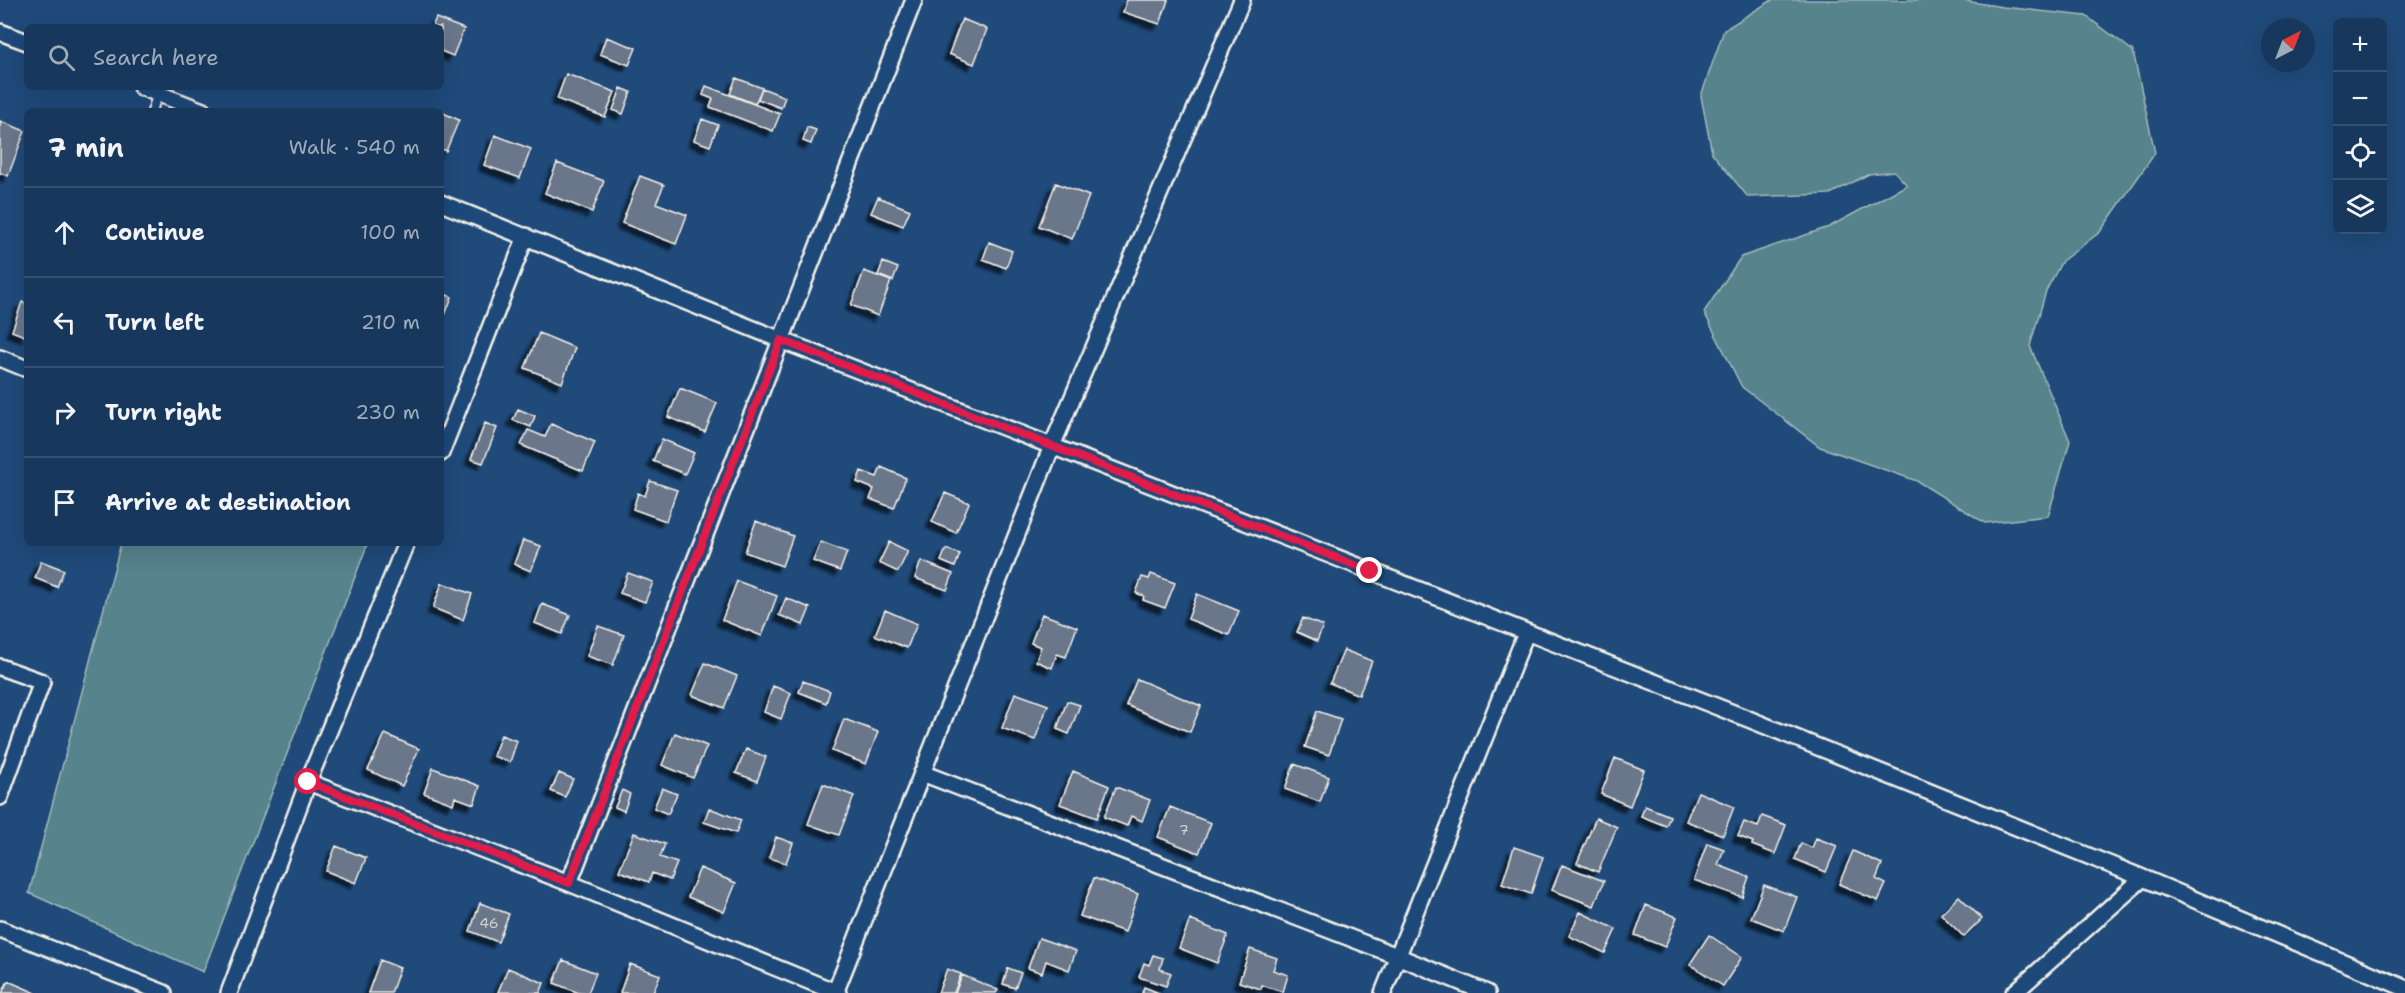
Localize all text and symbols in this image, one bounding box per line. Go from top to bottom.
north arrow [2261,18,2315,72]
map controls [2333,18,2387,234]
button: + [2333,18,2387,72]
search box [24,24,444,90]
icon: search [45,41,78,74]
text: Search here [93,43,219,72]
button: − [2333,72,2387,126]
button: locate [2333,126,2387,180]
text: 7 min [48,130,124,165]
text: Walk · 540 m [289,134,420,160]
button: layers [2333,180,2387,234]
icon: ahead [48,216,81,249]
text: Continue [105,218,205,247]
text: 100 m [360,219,420,245]
icon: left [48,306,81,339]
text: Turn left [105,308,204,337]
text: 210 m [361,309,420,335]
icon: right [48,396,81,429]
text: Turn right [105,398,222,427]
text: 230 m [355,399,420,425]
icon: arrive [48,486,81,519]
text: Arrive at destination [105,488,351,517]
route end [1356,557,1382,583]
route start [294,768,320,794]
house number: 7 [1179,821,1189,839]
house number: 46 [479,914,499,932]

